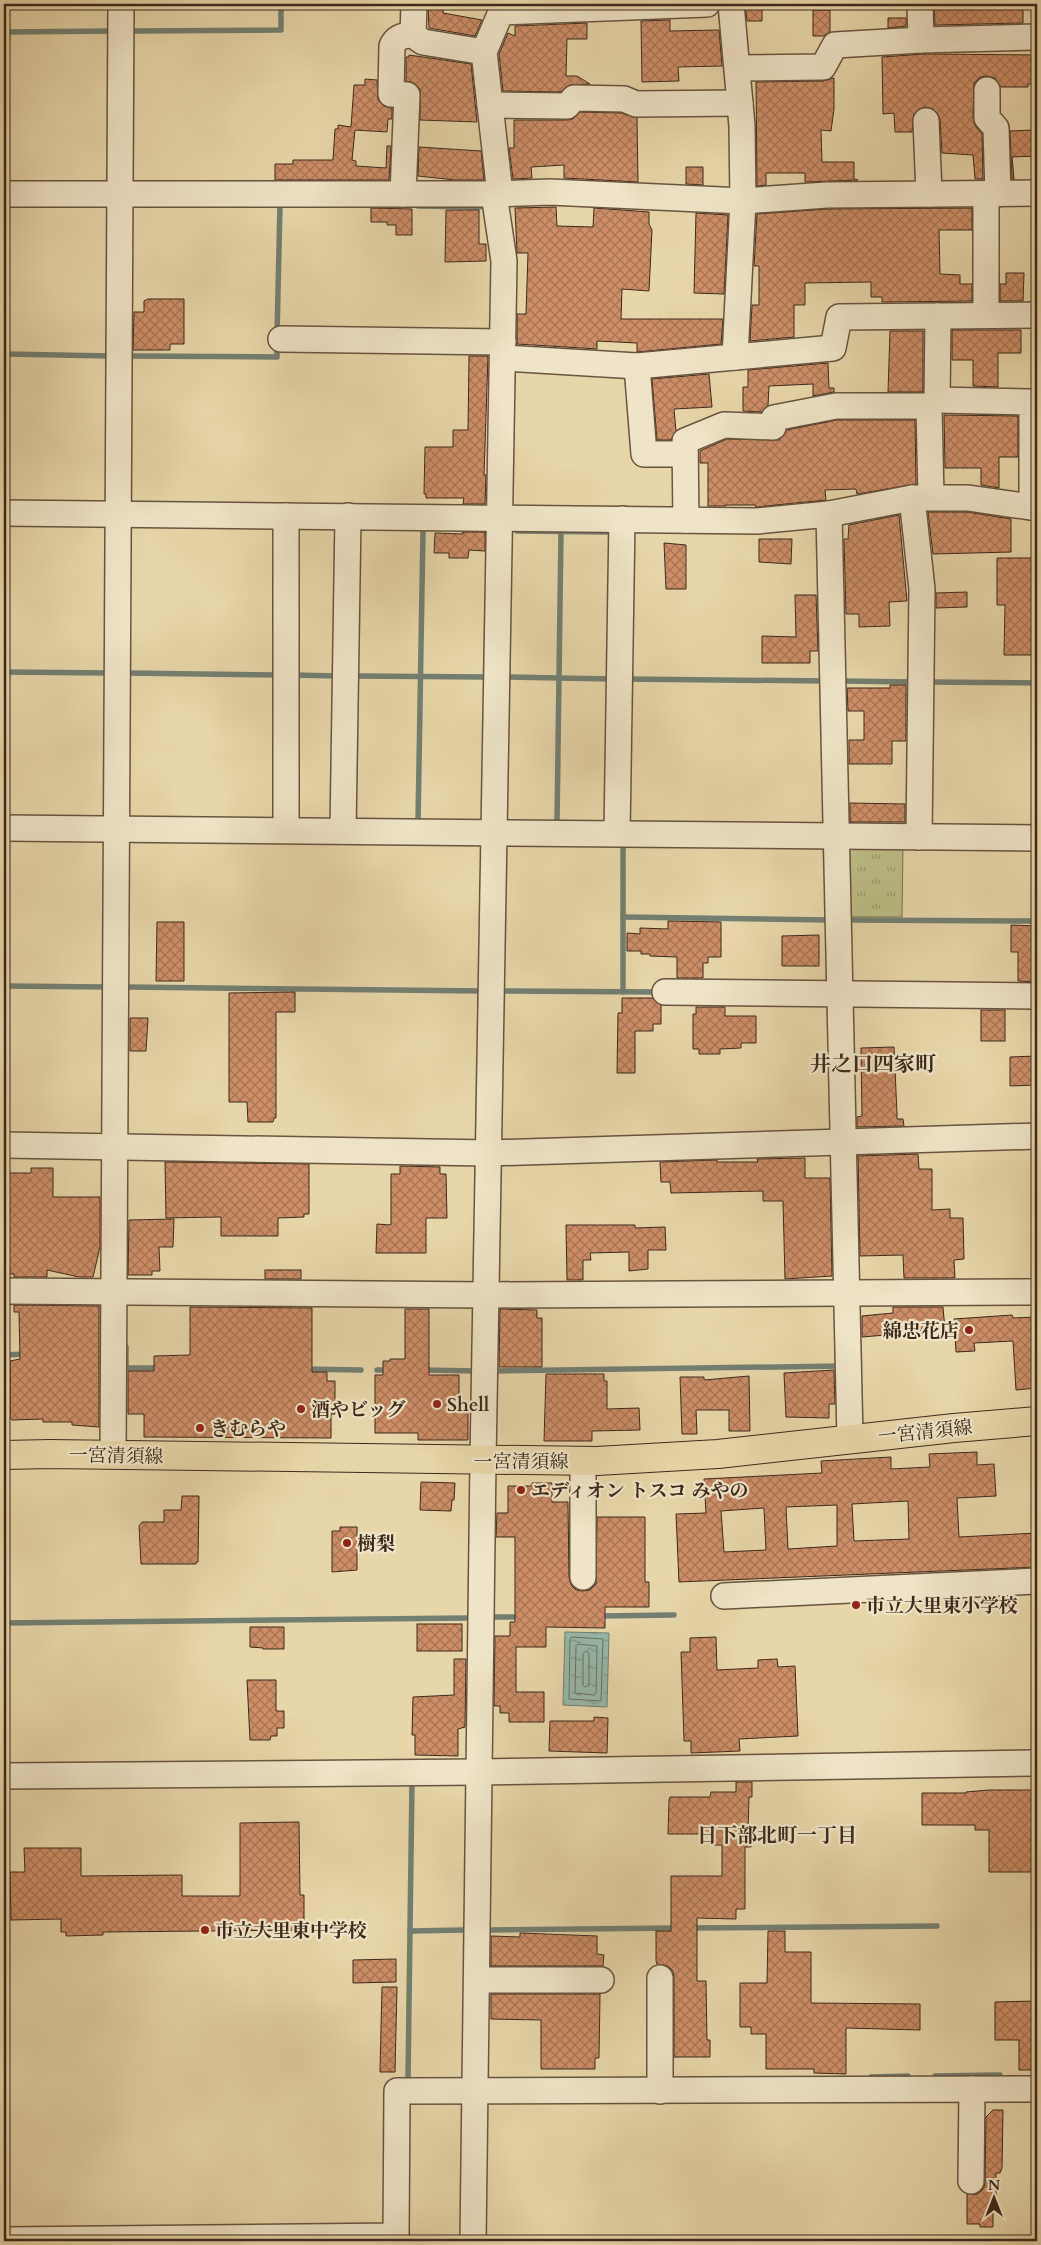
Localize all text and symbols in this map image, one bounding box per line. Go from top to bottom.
district label: 井之口四家町 [810,1050,936,1079]
place label: 綿忠花店 [883,1318,959,1344]
marker: 綿忠花店 [963,1324,975,1336]
place label: Shell [447,1392,490,1418]
place label: 酒やビッグ [311,1397,406,1423]
marker: Shell [431,1398,443,1410]
marker: 酒やビッグ [295,1403,307,1415]
street label: 一宮清須線 [876,1414,974,1450]
place label: きむらや [210,1416,286,1442]
marker: きむらや [194,1422,206,1434]
street label: 一宮清須線 [68,1442,164,1470]
street label: 一宮清須線 [473,1449,569,1475]
place label: エディオン トスコ みやの [531,1478,749,1504]
marker: エディオン トスコ みやの [515,1484,527,1496]
place label: 樹梨 [357,1531,395,1557]
marker: 樹梨 [341,1537,353,1549]
place label: 市立大里東小学校 [866,1593,1018,1619]
marker: 市立大里東小学校 [850,1599,862,1611]
district label: 日下部北町一丁目 [697,1822,857,1849]
place label: 市立大里東中学校 [215,1918,367,1944]
marker: 市立大里東中学校 [199,1924,211,1936]
north arrow [968,2172,1018,2222]
text: N [988,2176,1000,2195]

